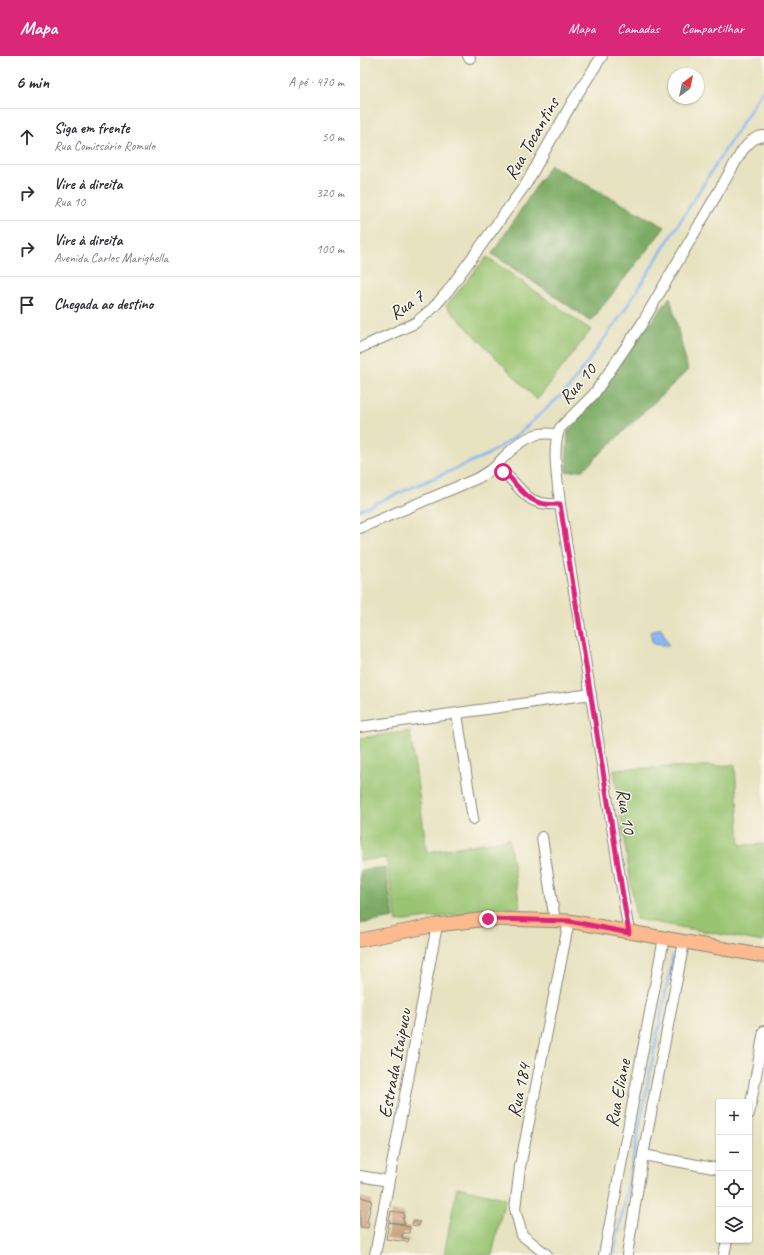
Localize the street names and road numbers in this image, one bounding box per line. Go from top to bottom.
street label: Rua Tocantins [499,92,566,184]
street label: Rua 7 [384,283,430,325]
street label: Rua 10 [554,357,603,409]
street label: Rua 10 [611,787,642,837]
street label: Estrada Itaipucu [373,1006,418,1120]
street label: Rua Eliane [600,1055,637,1129]
street label: Rua 184 [502,1059,537,1119]

